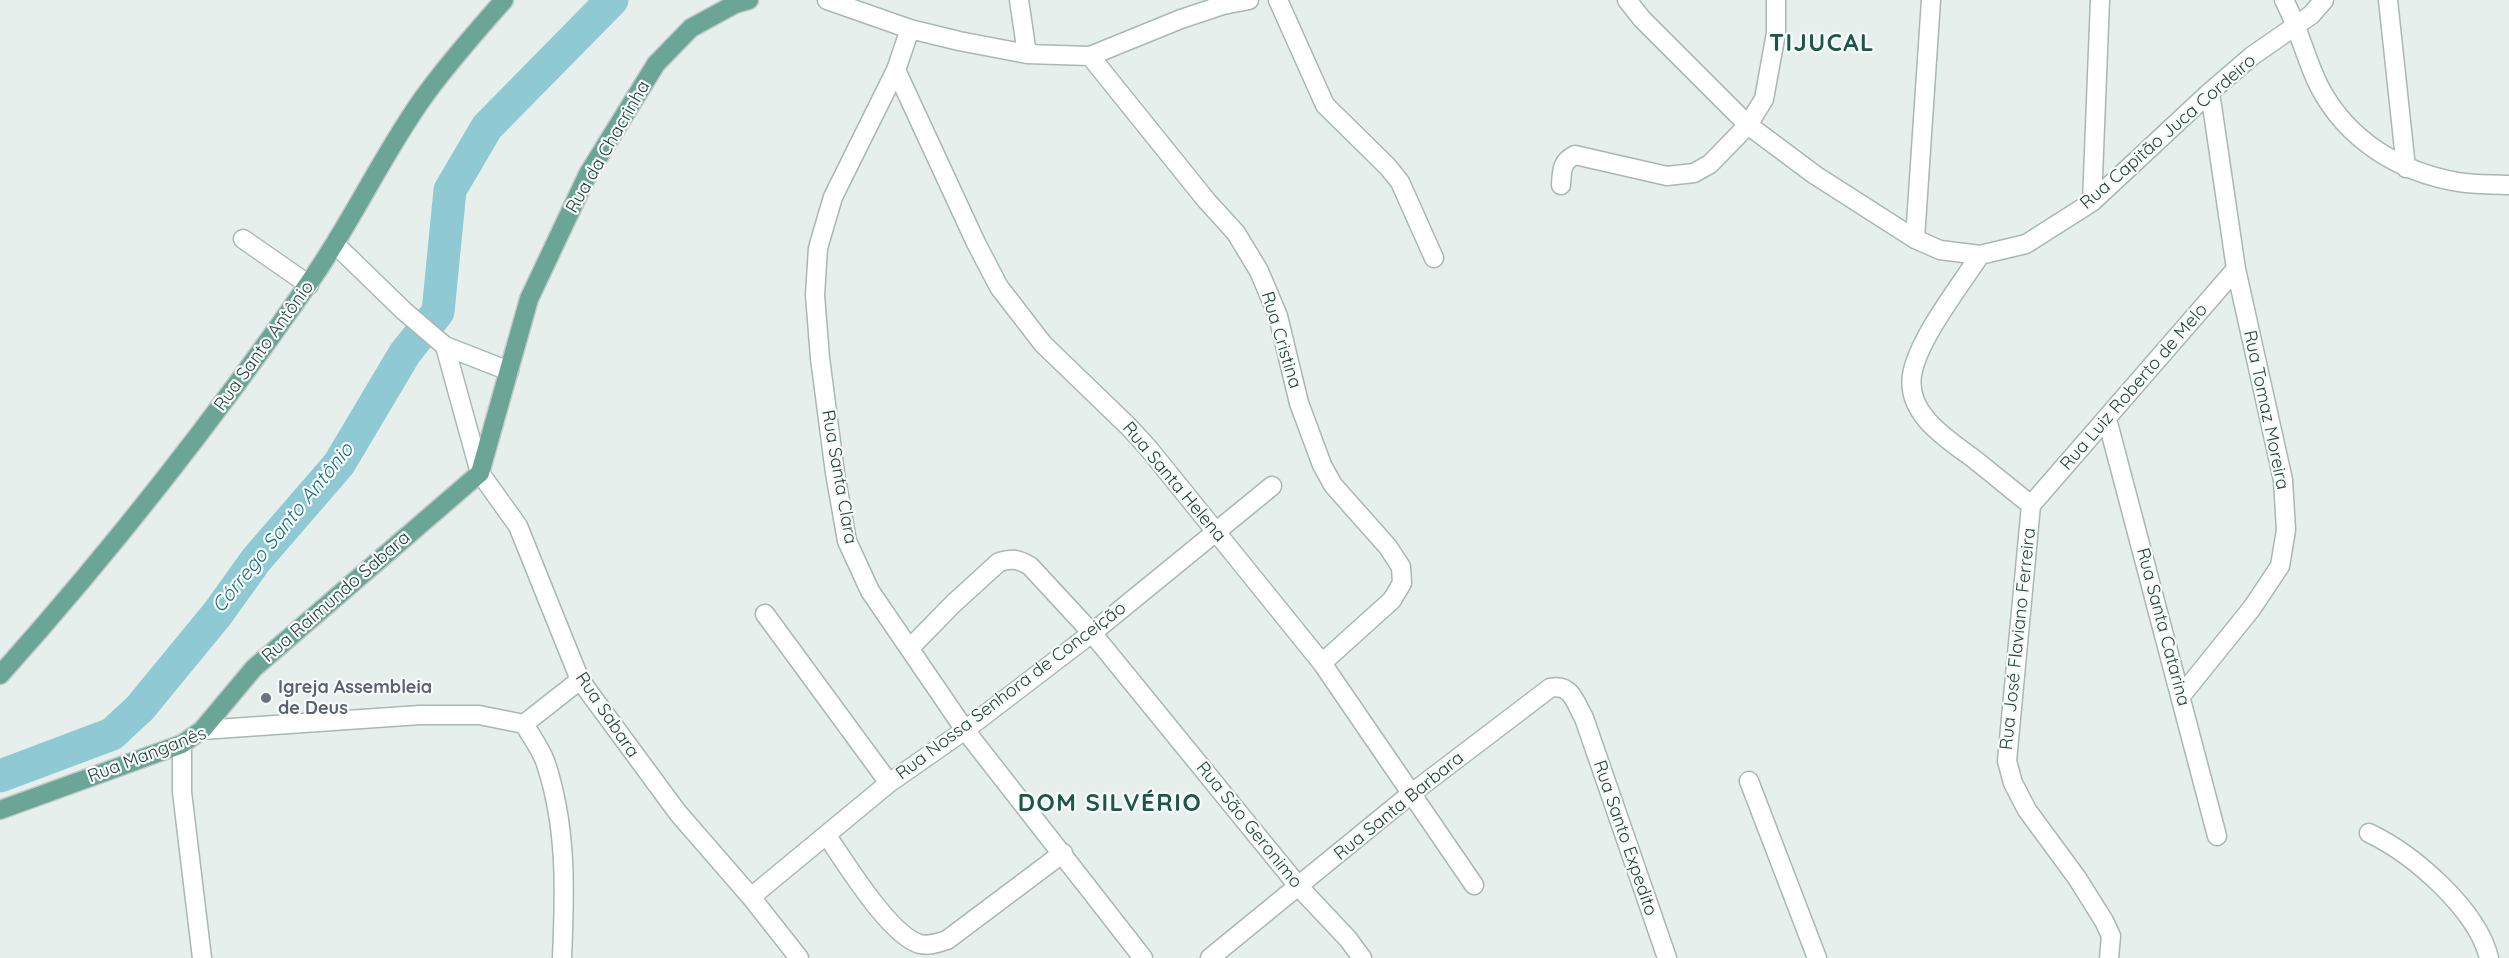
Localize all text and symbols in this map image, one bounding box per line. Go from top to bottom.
district label: TIJUCAL [1769,30,1875,58]
street label: Rua Capitão Juca Cordeiro [2076,50,2260,214]
street label: Rua da Chacrinha [561,77,655,217]
street label: Rua Santo Antônio [210,277,318,415]
street label: Rua Cristina [1256,289,1306,391]
street label: Rua Luiz Roberto de Melo [2056,299,2212,475]
street label: Rua Tomaz Moreira [2239,328,2293,492]
street label: Rua Santa Clara [817,408,861,546]
street label: Rua Santa Helena [1118,418,1230,546]
water label: Córrego Santo Antônio [207,438,359,618]
street label: Rua Raimundo Sabara [258,527,414,667]
street label: Rua José Flaviano Ferreira [1996,527,2040,751]
street label: Rua Santa Catarina [2131,545,2195,709]
street label: Rua Nossa Senhora de Conceição [892,597,1130,785]
street label: Rua Sabara [571,668,643,762]
place label: Igreja Assembleia de Deus [278,677,432,720]
marker: Igreja Assembleia de Deus [259,691,273,705]
street label: Rua Manganês [85,722,209,788]
street label: Rua Santa Barbara [1330,747,1468,865]
street label: Rua São Geronimo [1191,757,1307,893]
street label: Rua Santo Expedito [1588,758,1662,918]
district label: DOM SILVÉRIO [1018,790,1202,818]

